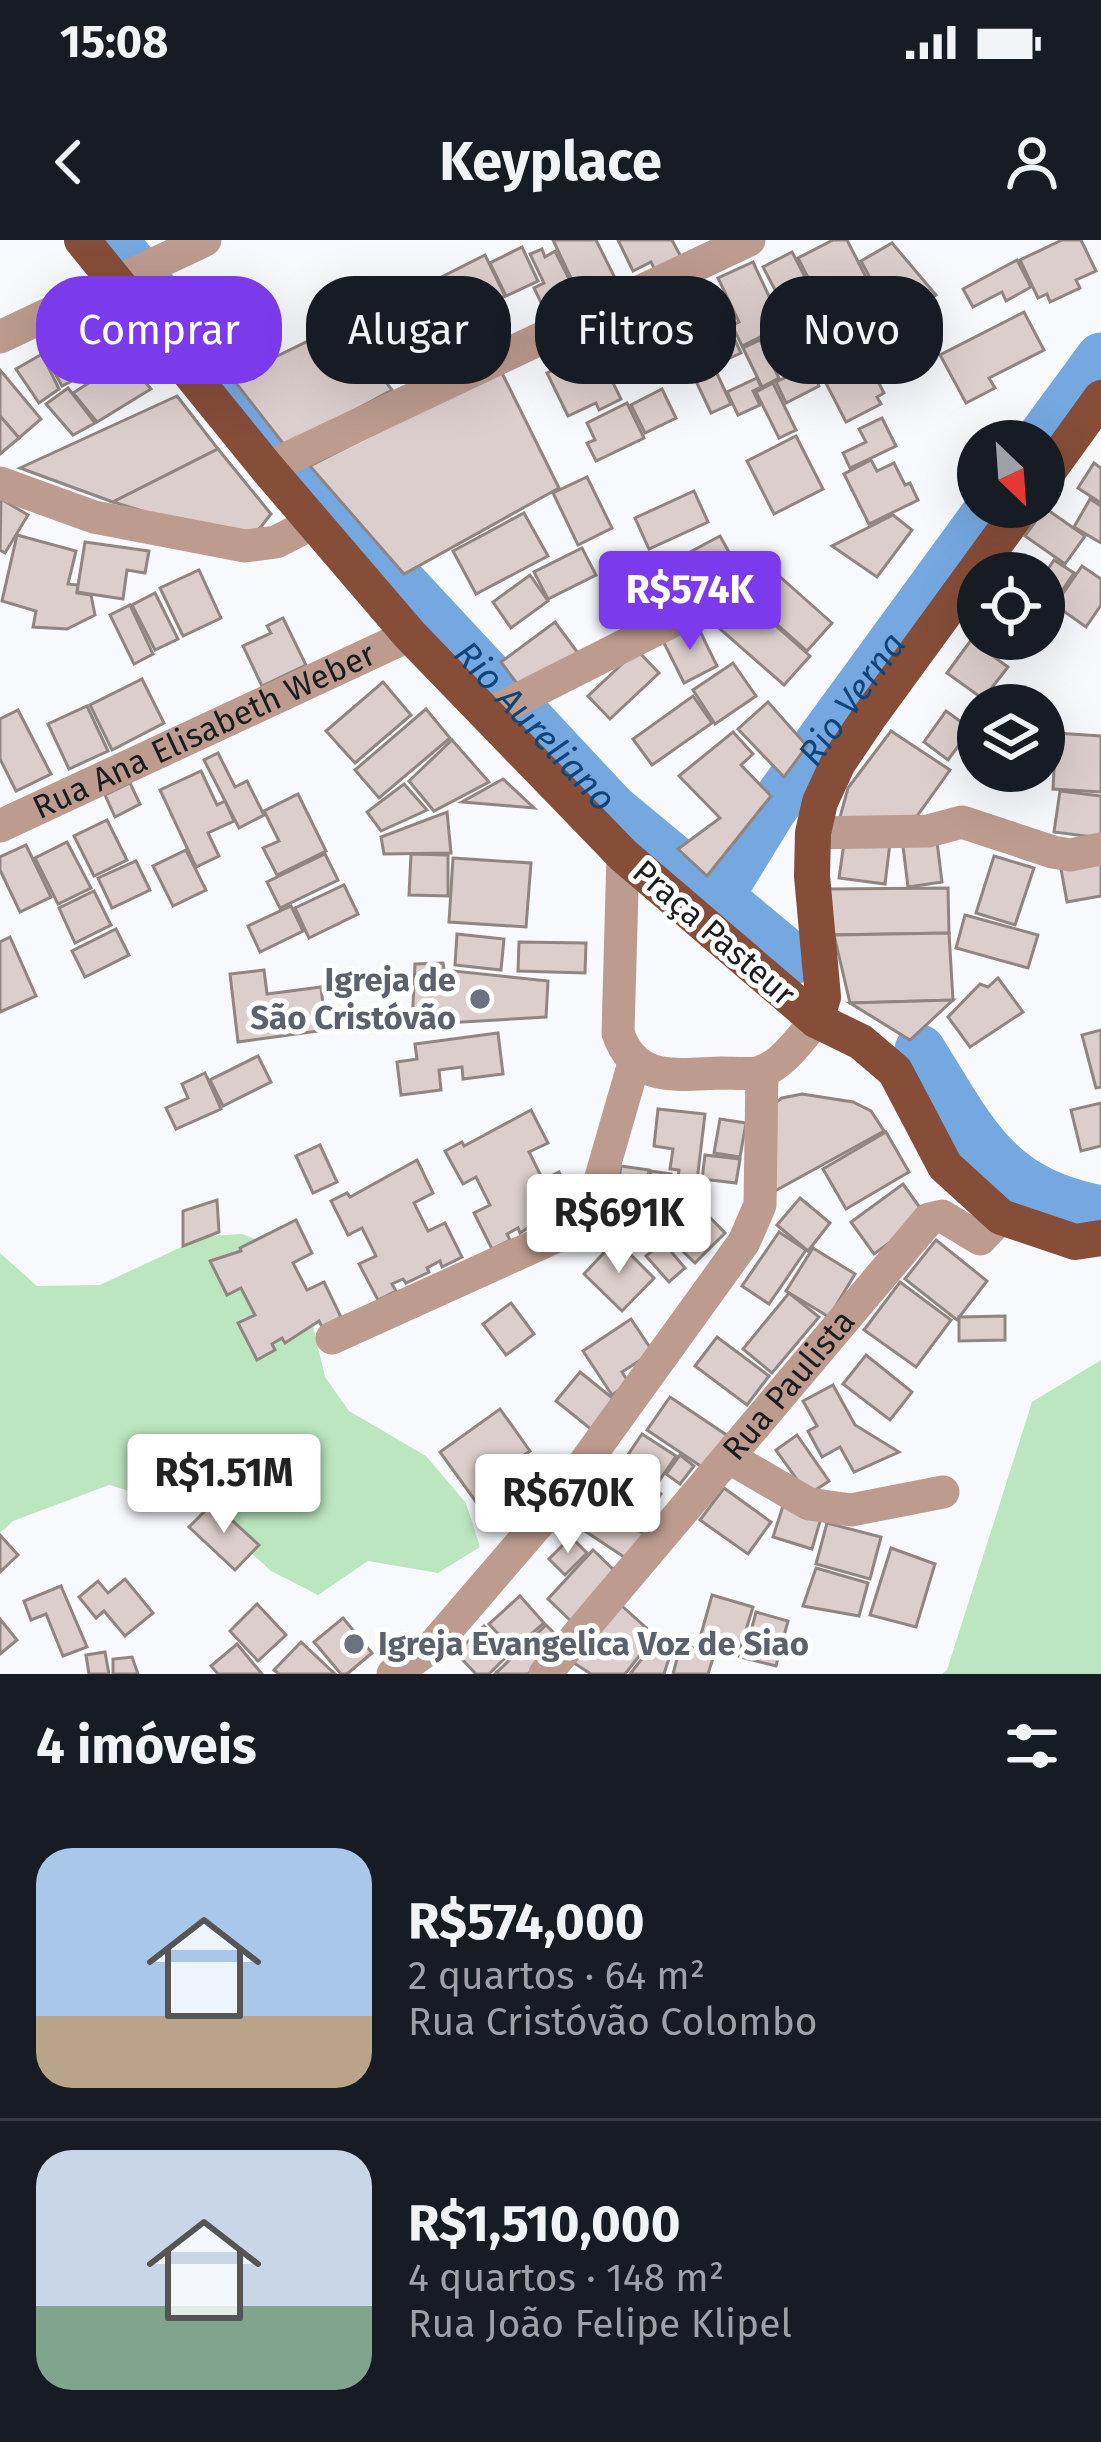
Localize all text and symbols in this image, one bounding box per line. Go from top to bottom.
text: 15:08 [60,15,168,69]
icon: back [36,129,102,195]
icon: person [999,129,1065,195]
text: Keyplace [439,130,662,194]
chip: Comprar [36,276,282,384]
chip: Alugar [306,276,511,384]
chip: Filtros [535,276,736,384]
chip: Novo [760,276,943,384]
north arrow [957,420,1065,528]
map controls [957,420,1065,792]
pin: R$574K [592,551,788,653]
button: locate [957,552,1065,660]
text: R$574K [626,567,754,613]
water label: Rio Verna [789,624,915,774]
water label: Rio Aureliano [445,632,625,821]
street label: Rua Ana Elisabeth Weber [26,634,382,828]
button: layers [957,684,1065,792]
street label: Praça Pasteur [625,852,804,1015]
place label: Igreja de São Cristóvão [250,960,456,1038]
marker: Igreja de São Cristóvão [467,986,493,1012]
pin: R$691K [521,1174,717,1276]
text: R$691K [554,1190,684,1236]
street label: Rua Paulista [714,1302,864,1469]
pin: R$1.51M [113,1434,335,1536]
text: R$1.51M [155,1450,294,1496]
pin: R$670K [470,1454,666,1556]
text: R$670K [502,1470,634,1516]
place label: Igreja Evangelica Voz de Siao [378,1624,809,1664]
marker: Igreja Evangelica Voz de Siao [341,1631,367,1657]
icon: filters [999,1713,1065,1779]
text: 4 imóveis [36,1715,257,1777]
text: R$574,000 [408,1891,645,1953]
icon: home [132,1896,276,2040]
text: 2 quartos · 64 m² [408,1953,705,1999]
text: Rua Cristóvão Colombo [408,1999,818,2045]
text: R$1,510,000 [408,2193,681,2255]
icon: home [132,2198,276,2342]
text: 4 quartos · 148 m² [408,2255,724,2301]
text: Rua João Felipe Klipel [408,2301,792,2347]

